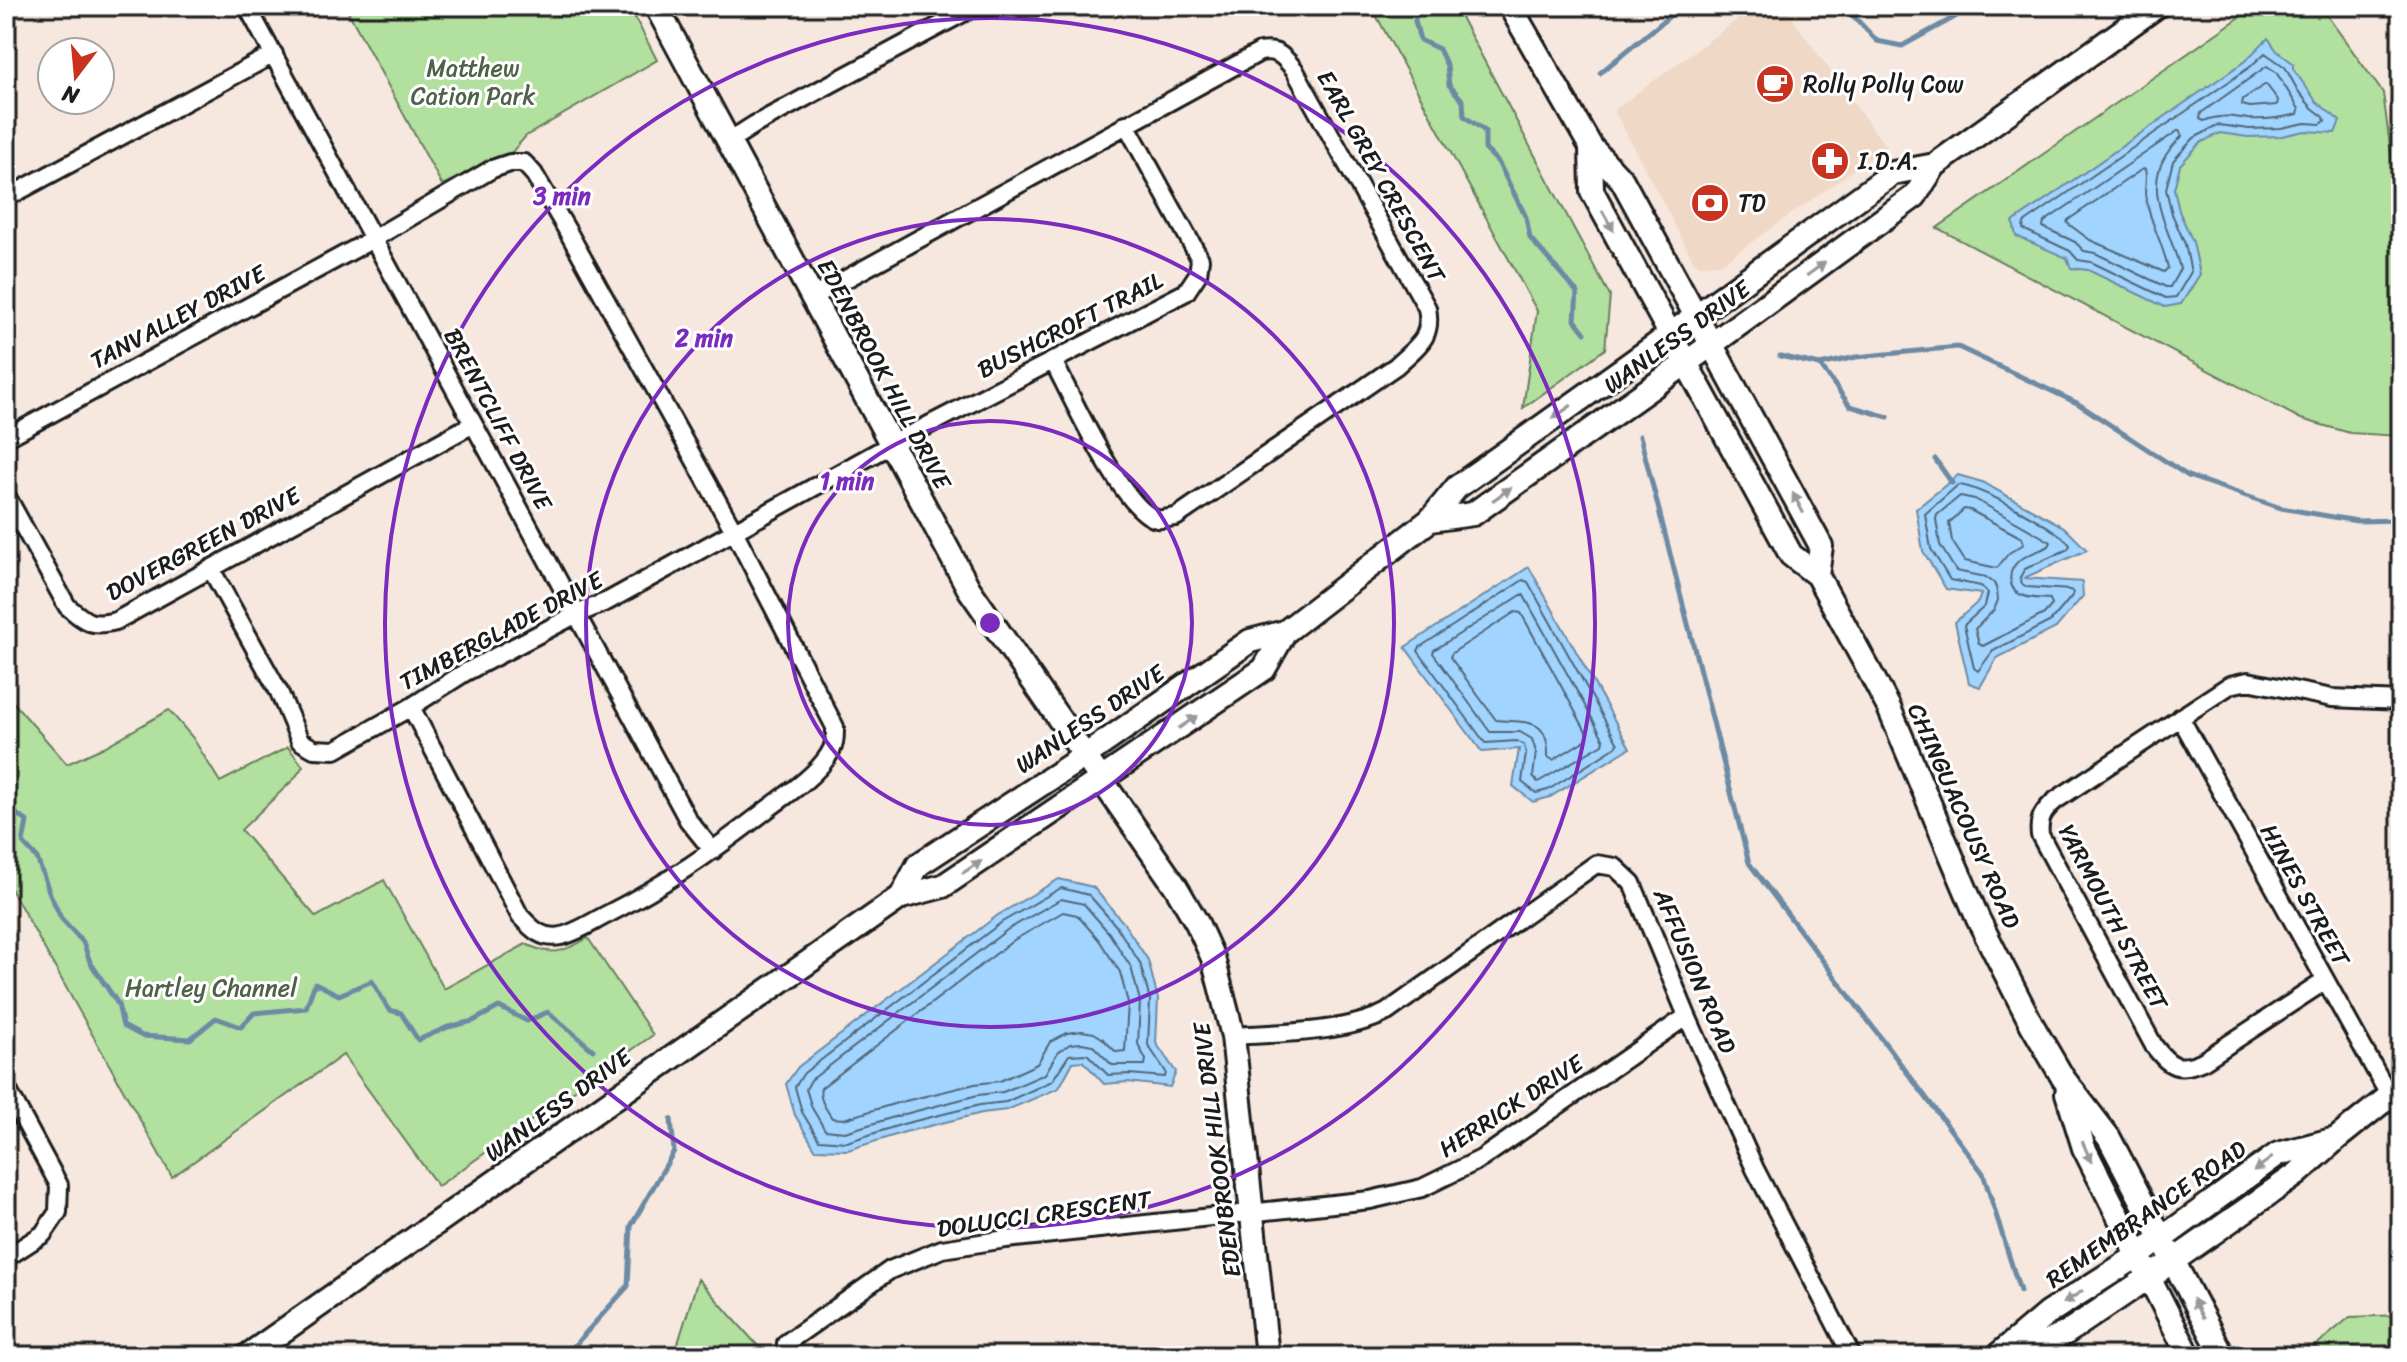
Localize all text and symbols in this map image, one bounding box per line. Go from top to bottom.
north arrow [36,36,116,116]
park label: Matthew Cation Park [411,47,535,117]
street label: EARL GREY CRESCENT [1305,62,1458,291]
cafe icon: Rolly Polly Cow [1754,63,1796,105]
place label: Rolly Polly Cow [1803,63,1964,105]
text: N [57,74,84,116]
pharmacy icon: I.D.A. [1809,140,1851,182]
place label: I.D.A. [1857,140,1919,182]
text: 3 min [532,175,591,217]
bank icon: TD [1689,182,1731,224]
place label: TD [1738,182,1766,224]
one-way arrow [1601,209,1614,232]
street label: EDENBROOK HILL DRIVE [805,251,964,499]
street label: TANVALLEY DRIVE [82,252,275,381]
street label: BUSHCROFT TRAIL [970,260,1170,390]
one-way arrow [1805,262,1826,278]
street label: WANLESS DRIVE [1594,268,1761,405]
text: 2 min [674,317,733,359]
street label: BRENTCLIFF DRIVE [432,320,565,519]
one-way arrow [1551,404,1572,420]
text: 1 min [820,460,874,502]
street label: DOVERGREEN DRIVE [98,474,309,613]
one-way arrow [1491,487,1512,502]
one-way arrow [1791,492,1805,514]
street label: TIMBERGLADE DRIVE [391,559,612,703]
centre of rings [976,609,1004,637]
street label: WANLESS DRIVE [1006,652,1175,785]
street label: CHINGUACOUSY ROAD [1895,696,2033,936]
one-way arrow [1177,715,1198,730]
street label: YARMOUTH STREET [2046,816,2181,1019]
street label: HINES STREET [2248,816,2362,976]
one-way arrow [961,859,982,874]
street label: AFFUSION ROAD [1641,881,1749,1060]
park label: Hartley Channel [125,967,298,1009]
street label: EDENBROOK HILL DRIVE [1180,1019,1253,1280]
street label: WANLESS DRIVE [475,1036,642,1173]
street label: HERRICK DRIVE [1430,1042,1594,1169]
street label: REMEMBRANCE ROAD [2037,1129,2255,1299]
one-way arrow [2081,1140,2094,1164]
one-way arrow [2253,1156,2274,1171]
street label: DOLUCCI CRESCENT [934,1178,1155,1250]
one-way arrow [2062,1290,2084,1304]
one-way arrow [2192,1297,2205,1320]

